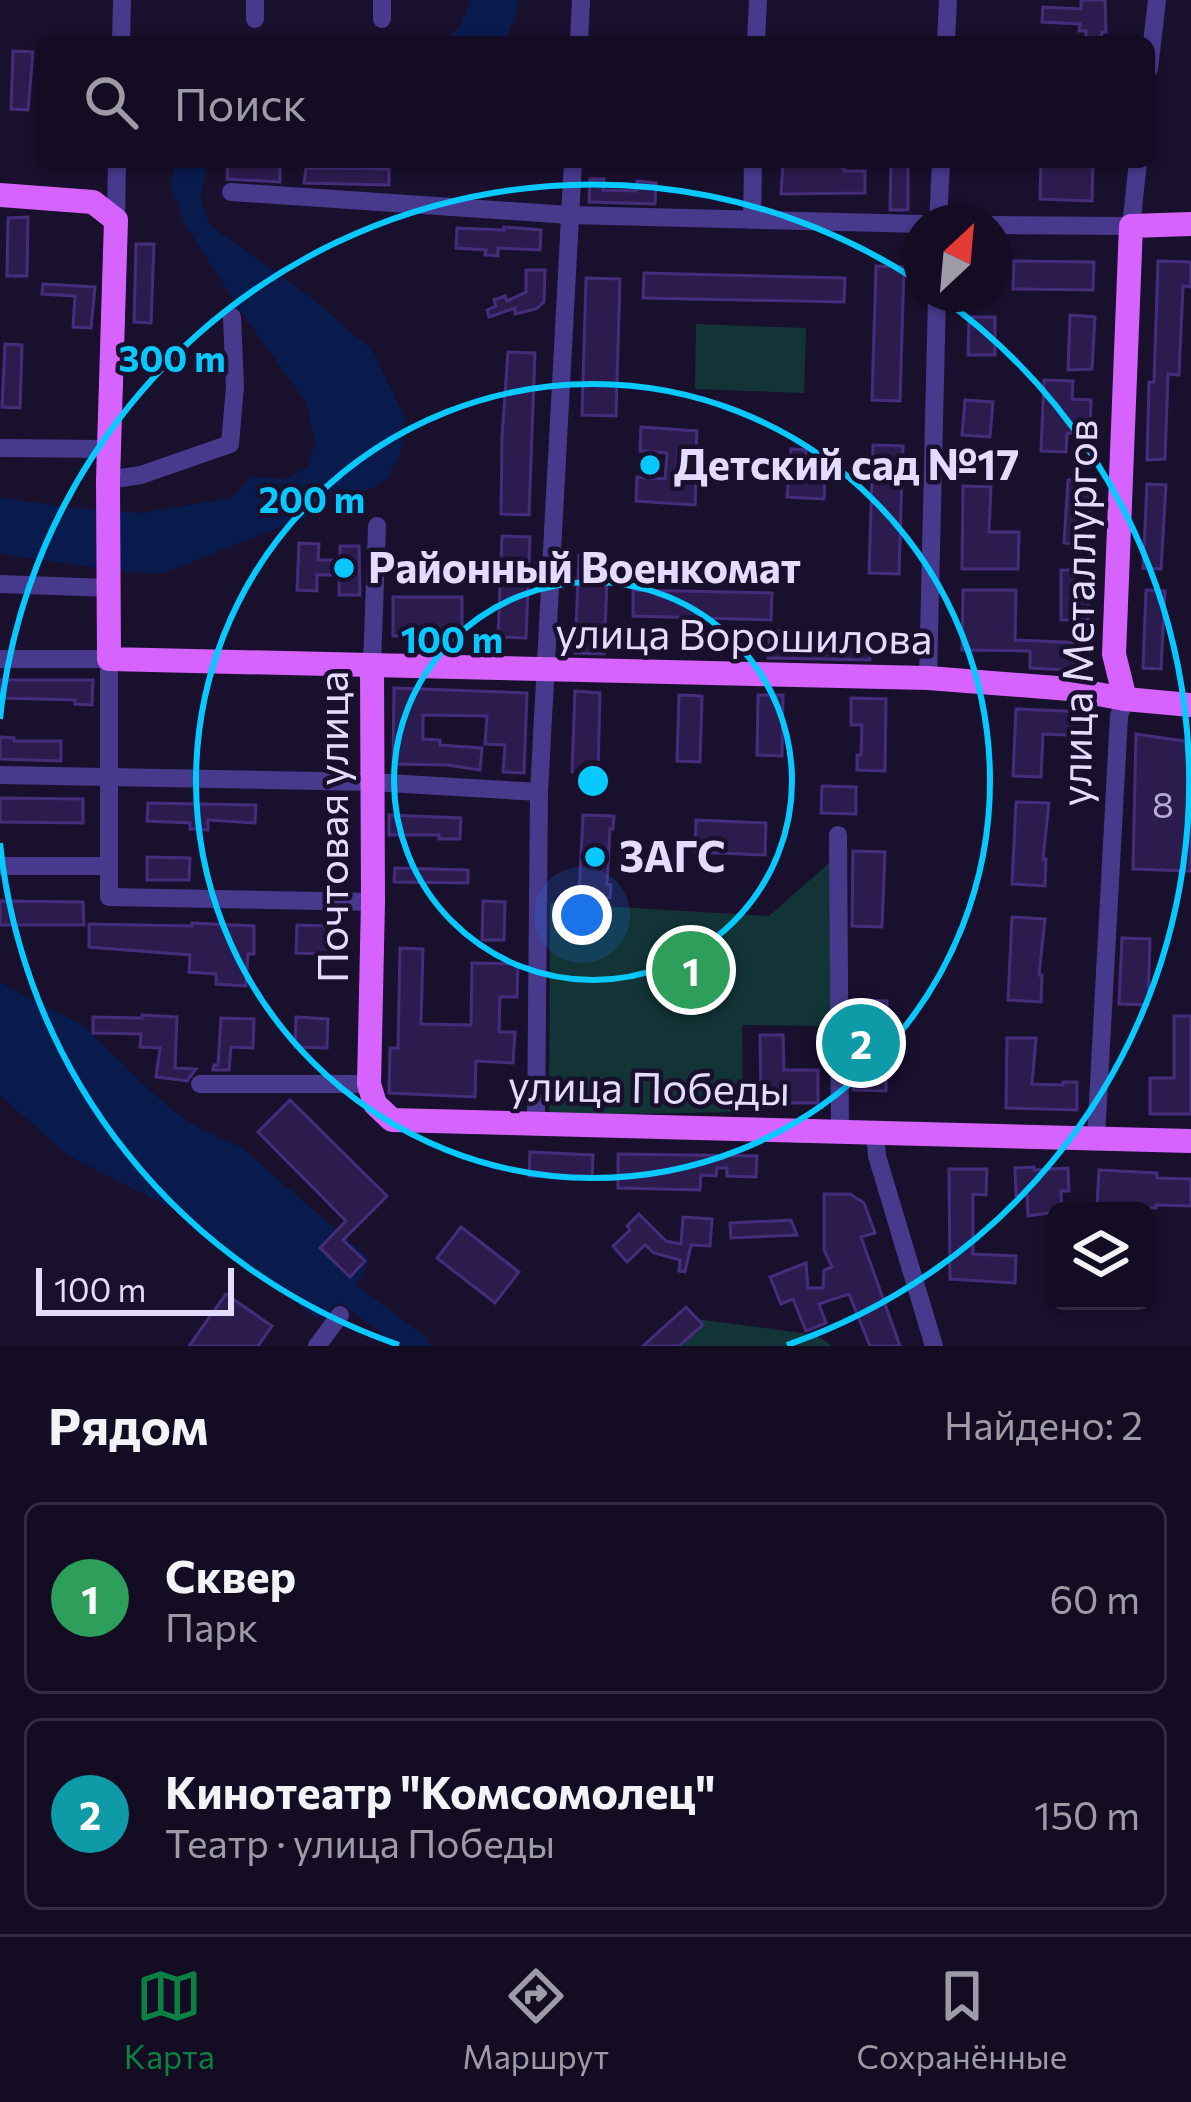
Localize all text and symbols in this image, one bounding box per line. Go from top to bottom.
search box [36,36,1155,168]
icon: search [78,69,144,135]
text: Поиск [174,75,307,130]
north arrow [903,204,1011,312]
text: 300 m [118,335,226,379]
street label: улица Металлургов [1048,419,1106,807]
place label: Детский сад №17 [674,437,1019,489]
marker: Детский сад №17 [637,452,663,478]
text: 200 m [259,476,365,520]
place label: Районный Военкомат [368,540,801,592]
marker: Районный Военкомат [331,555,357,581]
street label: улица Ворошилова [555,605,933,663]
text: 100 m [401,616,503,660]
street label: Почтовая улица [305,671,357,983]
centre of rings [572,760,614,802]
house number: 8 [1152,781,1174,825]
place label: ЗАГС [619,829,726,881]
marker: ЗАГС [582,844,608,870]
your location [552,885,612,945]
pin: 1 [652,925,730,1015]
pin: 2 [822,998,900,1088]
street label: улица Победы [508,1058,790,1114]
map controls [1047,1202,1155,1310]
button: layers [1047,1202,1155,1310]
scale bar [36,1262,234,1315]
text: 100 m [54,1268,146,1309]
text: Рядом [48,1393,209,1456]
text: Найдено: 2 [944,1400,1143,1448]
text: Сквер [165,1547,296,1602]
text: 1 [81,1574,99,1622]
text: 60 m [1049,1574,1140,1622]
text: Парк [165,1602,258,1650]
text: Кинотеатр "Комсомолец" [165,1763,715,1818]
text: 2 [79,1790,101,1838]
text: 150 m [1034,1790,1140,1838]
text: Театр · улица Победы [165,1818,555,1866]
tab: Карта [124,1963,215,2076]
tab: Маршрут [462,1963,609,2076]
tab: Сохранённые [857,1963,1067,2076]

